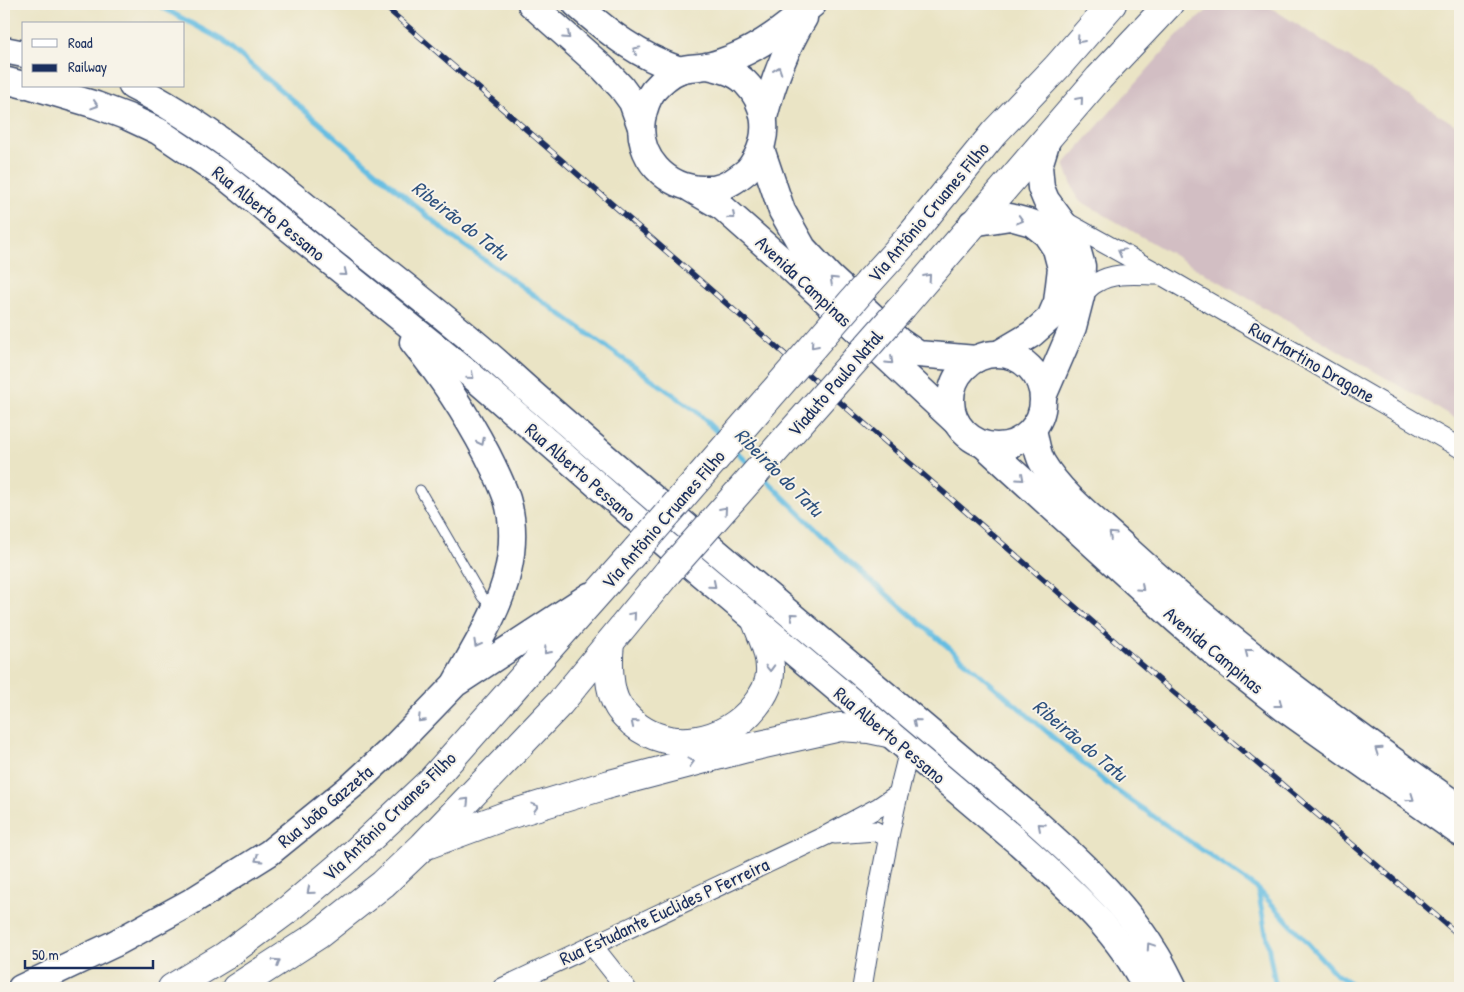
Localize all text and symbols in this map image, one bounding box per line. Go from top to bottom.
legend [22,22,185,88]
one-way arrow [562,30,571,39]
text: Road [68,32,93,53]
one-way arrow [1076,35,1085,44]
one-way arrow [632,46,641,56]
text: Railway [68,56,107,77]
one-way arrow [772,66,782,75]
one-way arrow [1074,96,1083,105]
one-way arrow [91,99,99,109]
street label: Via Antônio Cruanes Filho [861,136,995,288]
street label: Rua Alberto Pessano [207,159,331,267]
water label: Ribeirão do Tatu [407,174,515,267]
one-way arrow [726,210,735,219]
one-way arrow [1015,214,1024,224]
street label: Avenida Campinas [750,230,858,332]
one-way arrow [1117,248,1126,258]
one-way arrow [338,268,347,276]
one-way arrow [922,273,931,282]
one-way arrow [829,277,838,286]
street label: Rua Martino Dragone [1244,315,1380,409]
street label: Viaduto Paulo Natal [781,323,889,442]
one-way arrow [811,340,820,349]
one-way arrow [884,355,893,364]
one-way arrow [465,370,474,379]
street label: Rua Alberto Pessano [520,417,642,528]
water label: Ribeirão do Tatu [729,421,831,523]
one-way arrow [475,437,485,446]
street label: Via Antônio Cruanes Filho [595,444,731,594]
one-way arrow [1015,472,1024,481]
one-way arrow [718,506,727,515]
one-way arrow [1108,532,1117,541]
one-way arrow [707,579,716,588]
one-way arrow [1135,582,1144,591]
street label: Avenida Campinas [1159,600,1269,700]
one-way arrow [628,611,637,620]
one-way arrow [789,613,798,622]
one-way arrow [473,638,483,647]
one-way arrow [543,645,552,654]
one-way arrow [1245,650,1254,658]
one-way arrow [764,664,775,672]
street label: Rua Alberto Pessano [829,680,952,790]
water label: Ribeirão do Tatu [1028,692,1135,788]
one-way arrow [1273,698,1282,706]
one-way arrow [418,714,427,723]
one-way arrow [913,718,922,727]
one-way arrow [631,720,640,728]
street label: Via Antônio Cruanes Filho [317,745,462,887]
one-way arrow [1374,747,1383,756]
street label: Rua João Gazzeta [272,758,378,853]
one-way arrow [686,758,694,768]
one-way arrow [1405,792,1415,801]
one-way arrow [461,797,470,806]
one-way arrow [530,802,538,812]
one-way arrow [1037,823,1046,832]
street label: Rua Estudante Euclides P Ferreira [555,851,774,971]
one-way arrow [255,853,264,863]
one-way arrow [307,886,316,895]
scale bar [25,937,152,969]
one-way arrow [1147,942,1156,951]
text: 50 m [32,944,59,965]
one-way arrow [271,959,281,968]

